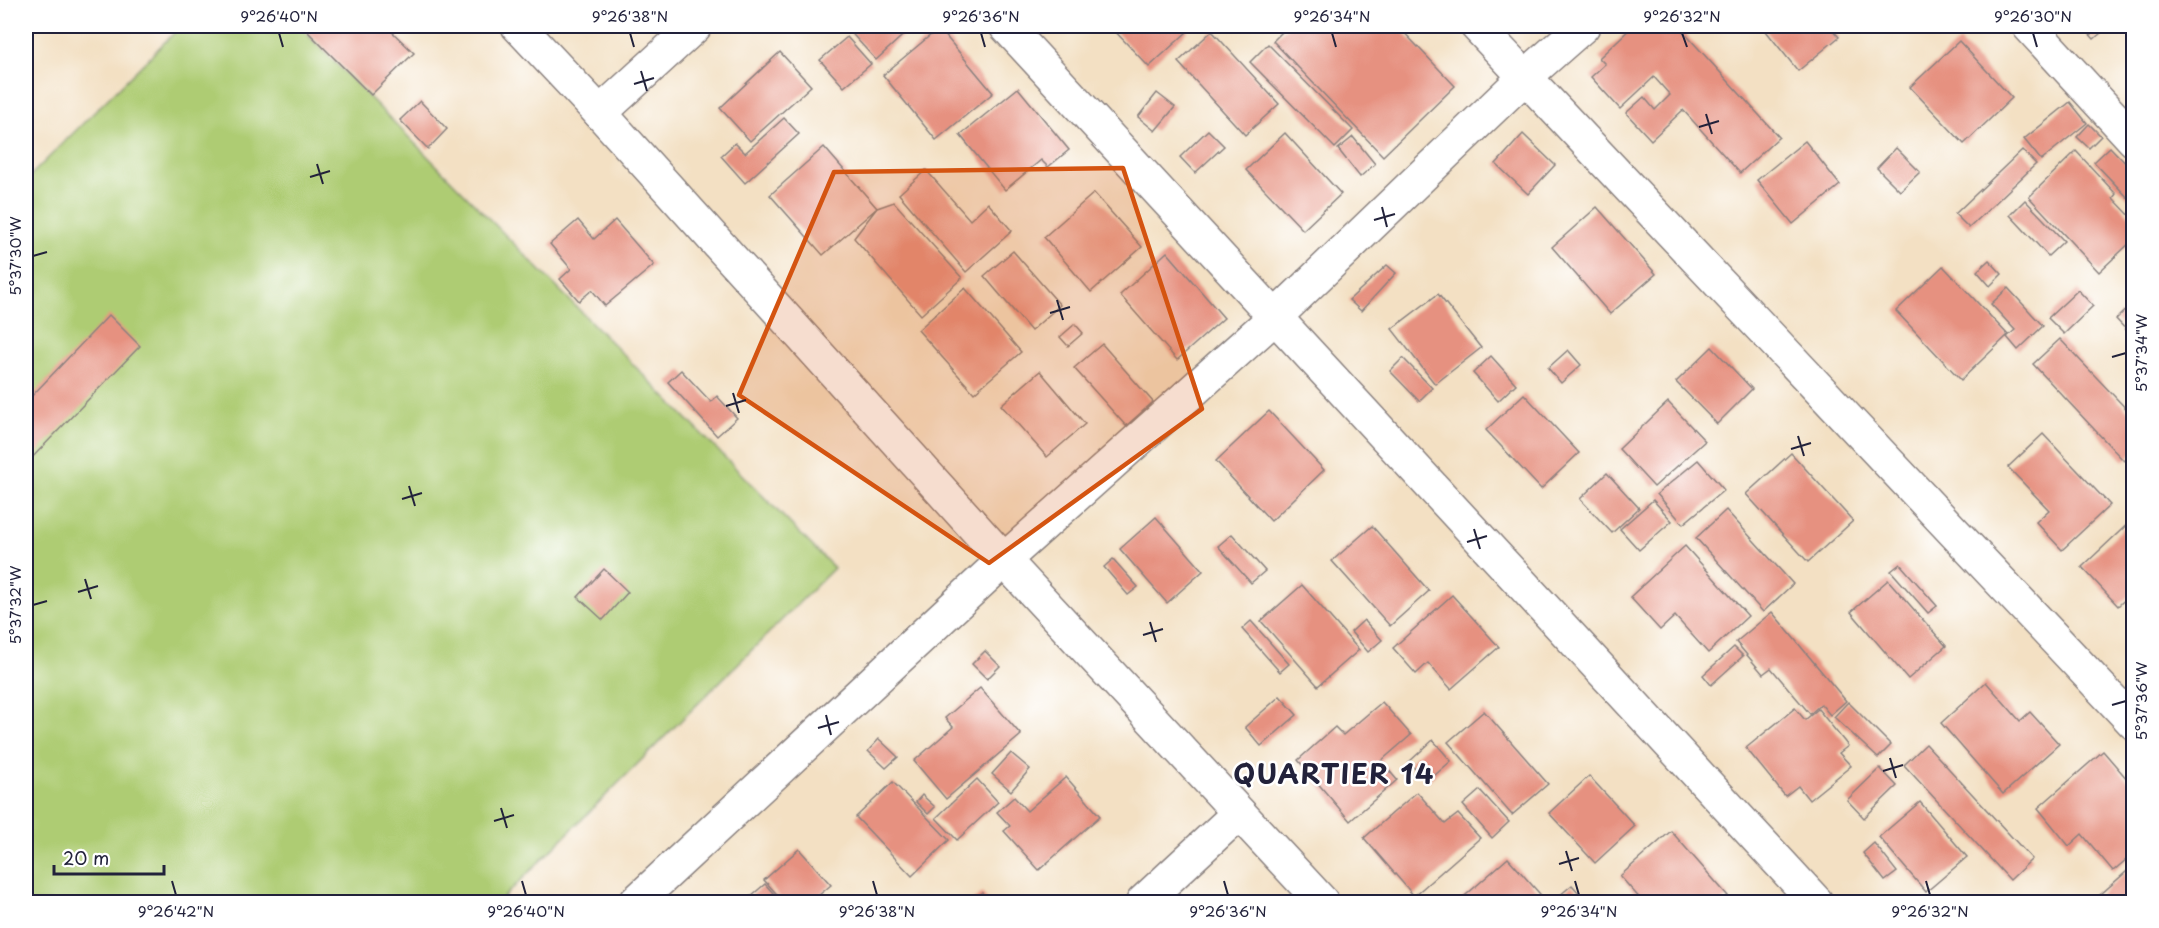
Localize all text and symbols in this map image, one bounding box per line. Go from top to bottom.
text: 9°26'40"N [240,4,318,27]
text: 9°26'38"N [592,4,668,27]
text: 9°26'36"N [942,4,1020,27]
text: 9°26'34"N [1294,4,1371,27]
text: 9°26'32"N [1643,4,1721,27]
text: 9°26'30"N [1994,4,2072,27]
text: 5°37'30"W [3,216,26,296]
text: 5°37'34"W [2129,313,2152,392]
text: 5°37'32"W [3,565,26,644]
text: 5°37'36"W [2129,661,2152,741]
district label: QUARTIER 14 [1233,752,1435,793]
scale bar [54,838,164,876]
text: 20 m [63,844,109,871]
text: 9°26'42"N [138,899,214,922]
text: 9°26'40"N [487,899,565,922]
text: 9°26'38"N [839,899,915,922]
text: 9°26'36"N [1189,899,1267,922]
text: 9°26'34"N [1541,899,1618,922]
text: 9°26'32"N [1891,899,1969,922]

